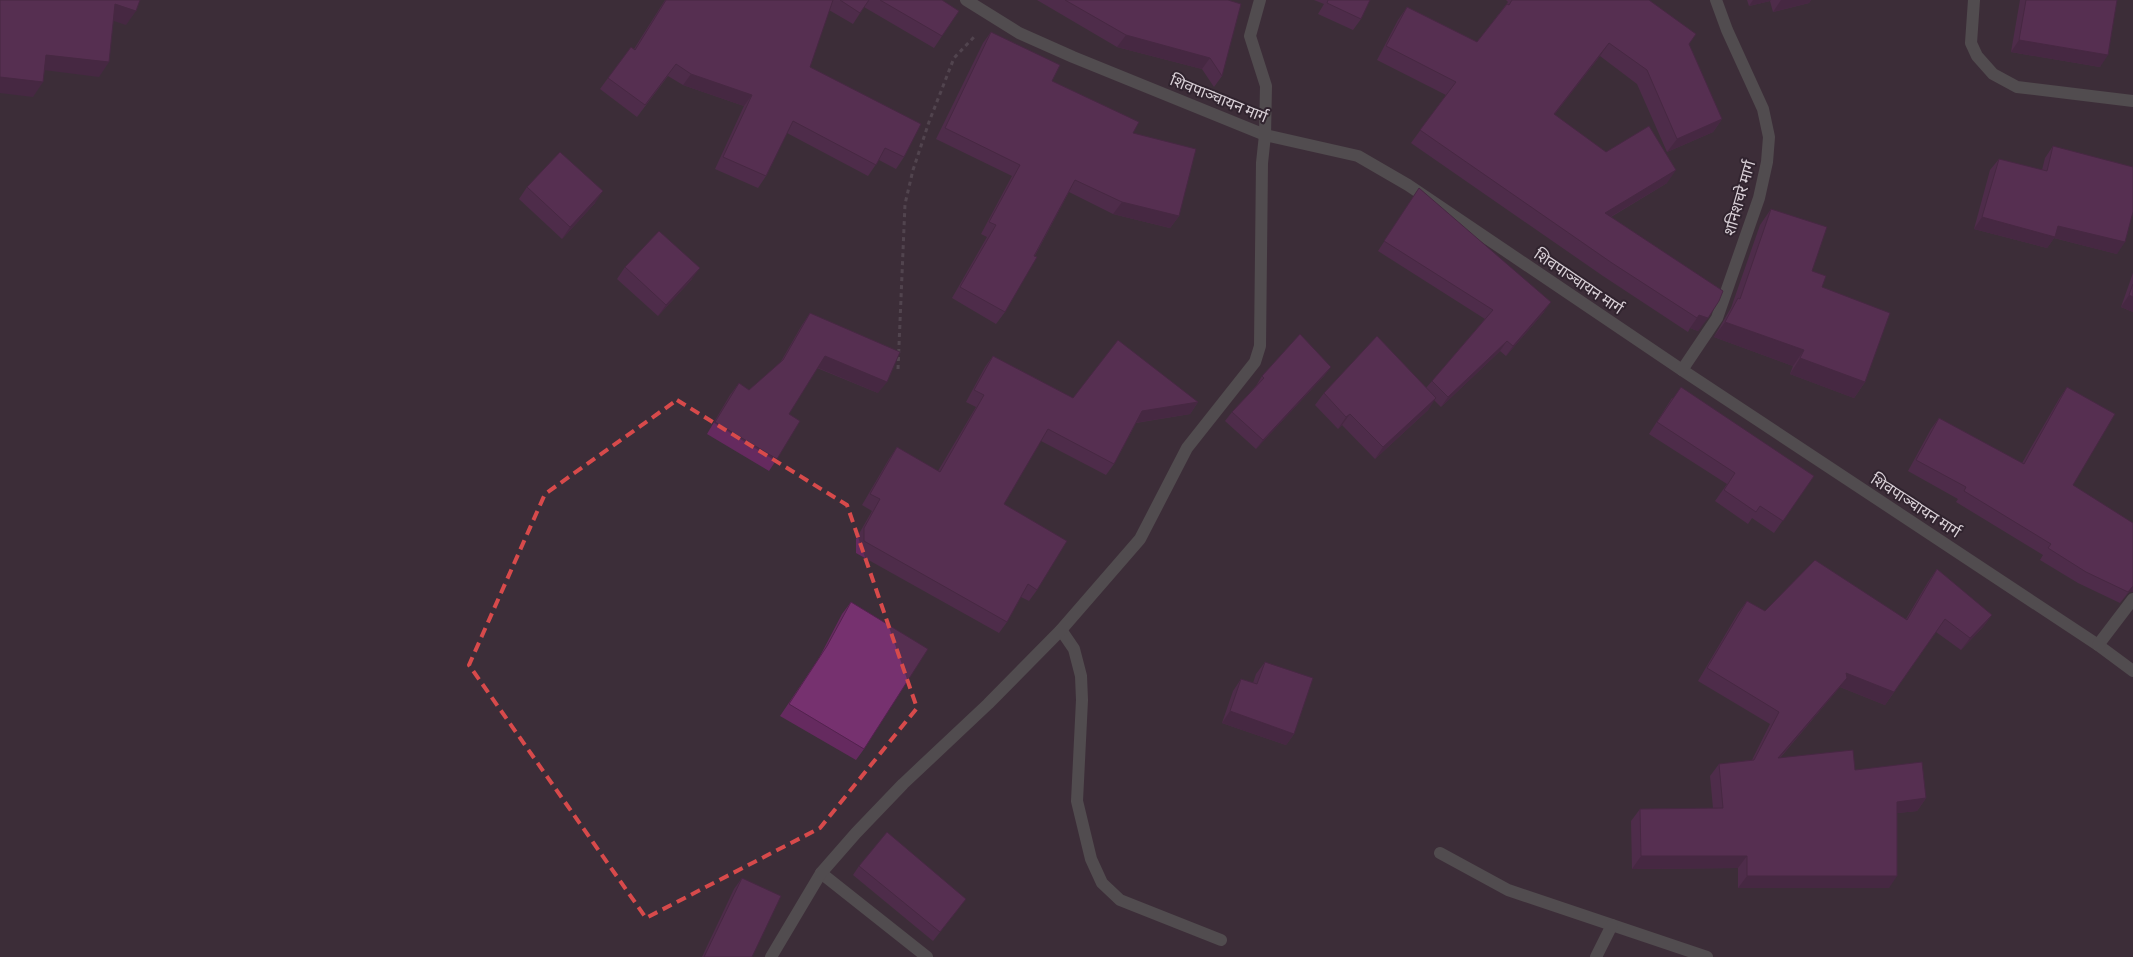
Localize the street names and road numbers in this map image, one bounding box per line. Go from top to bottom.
street label: शिवपाञ्चायन मार्ग [1167,70,1271,127]
street label: शनिशचरे मार्ग [1720,157,1760,238]
street label: शिवपाञ्चायन मार्ग [1531,245,1628,319]
street label: शिवपाञ्चायन मार्ग [1867,469,1965,542]

